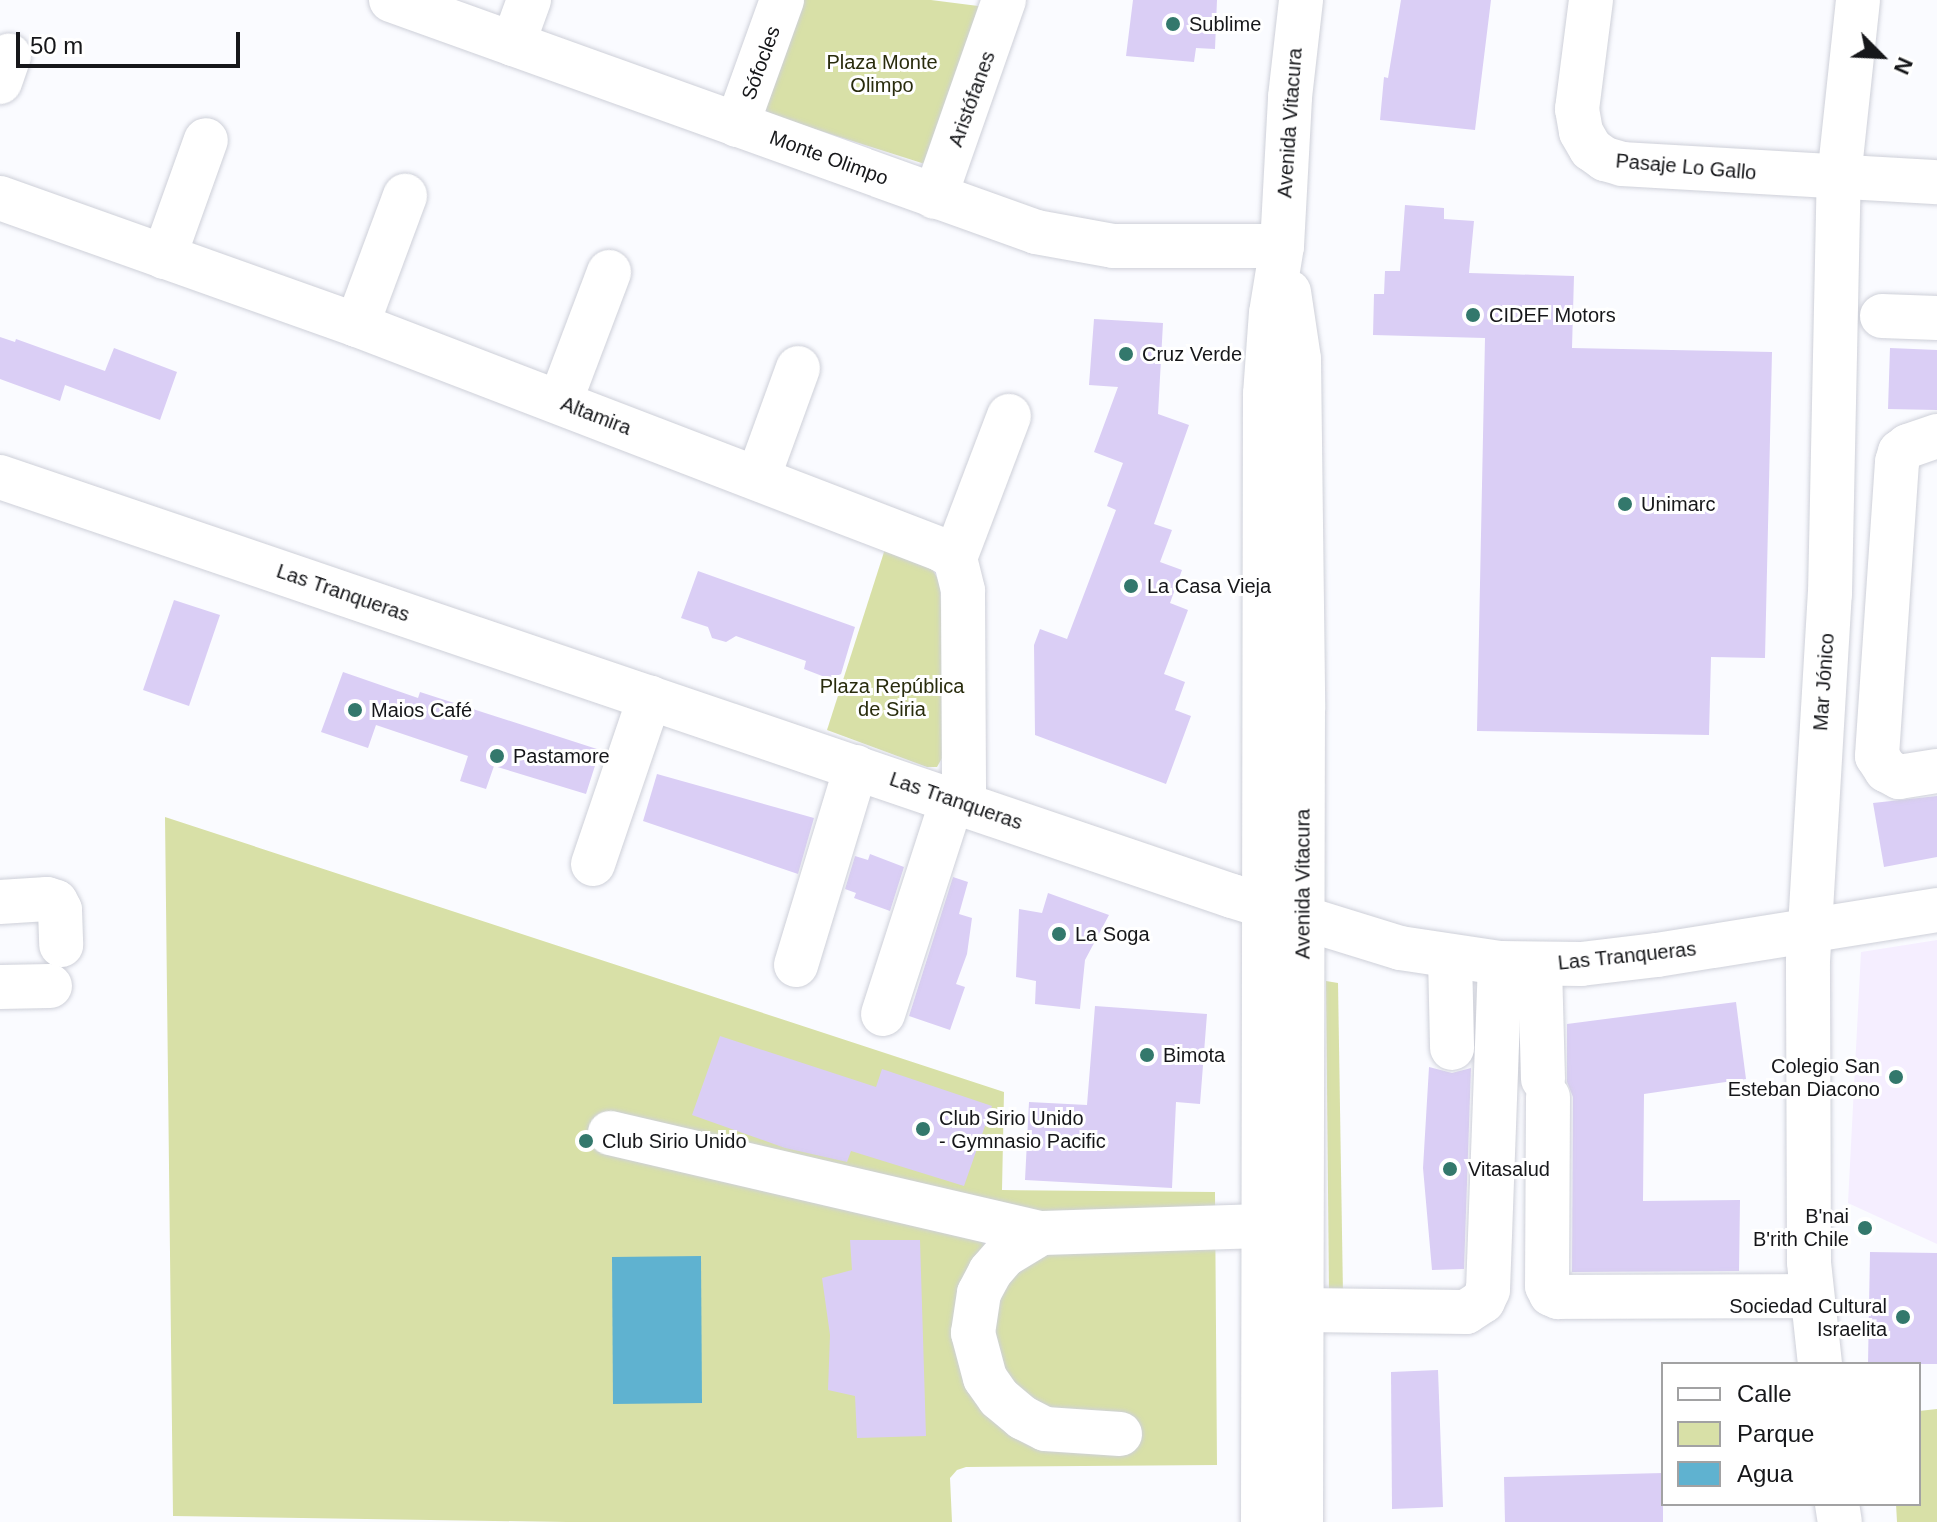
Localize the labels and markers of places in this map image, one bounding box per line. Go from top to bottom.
place label: Sublime [1189,12,1261,36]
marker: Sublime [1164,15,1182,33]
place label: CIDEF Motors [1489,303,1616,327]
marker: CIDEF Motors [1464,306,1482,324]
place label: Cruz Verde [1142,342,1242,366]
marker: Cruz Verde [1117,345,1135,363]
place label: Unimarc [1641,492,1715,516]
marker: Unimarc [1616,495,1634,513]
place label: La Casa Vieja [1147,574,1271,598]
marker: La Casa Vieja [1122,577,1140,595]
place label: Maios Café [371,698,472,722]
marker: Maios Café [346,701,364,719]
place label: Pastamore [513,744,610,768]
marker: Pastamore [488,747,506,765]
place label: La Soga [1075,922,1150,946]
marker: La Soga [1050,925,1068,943]
place label: Bimota [1163,1043,1225,1067]
marker: Bimota [1138,1046,1156,1064]
place label: Colegio San Esteban Diacono [1728,1054,1880,1101]
marker: Colegio San Esteban Diacono [1887,1068,1905,1086]
place label: Club Sirio Unido - Gymnasio Pacific [939,1106,1106,1153]
marker: Club Sirio Unido - Gymnasio Pacific [914,1120,932,1138]
place label: Club Sirio Unido [602,1129,747,1153]
marker: Club Sirio Unido [577,1132,595,1150]
place label: Vitasalud [1468,1157,1550,1181]
marker: Vitasalud [1439,1158,1461,1180]
place label: B'nai B'rith Chile [1753,1204,1849,1251]
marker: B'nai B'rith Chile [1856,1219,1874,1237]
place label: Sociedad Cultural Israelita [1729,1294,1887,1341]
marker: Sociedad Cultural Israelita [1894,1308,1912,1326]

